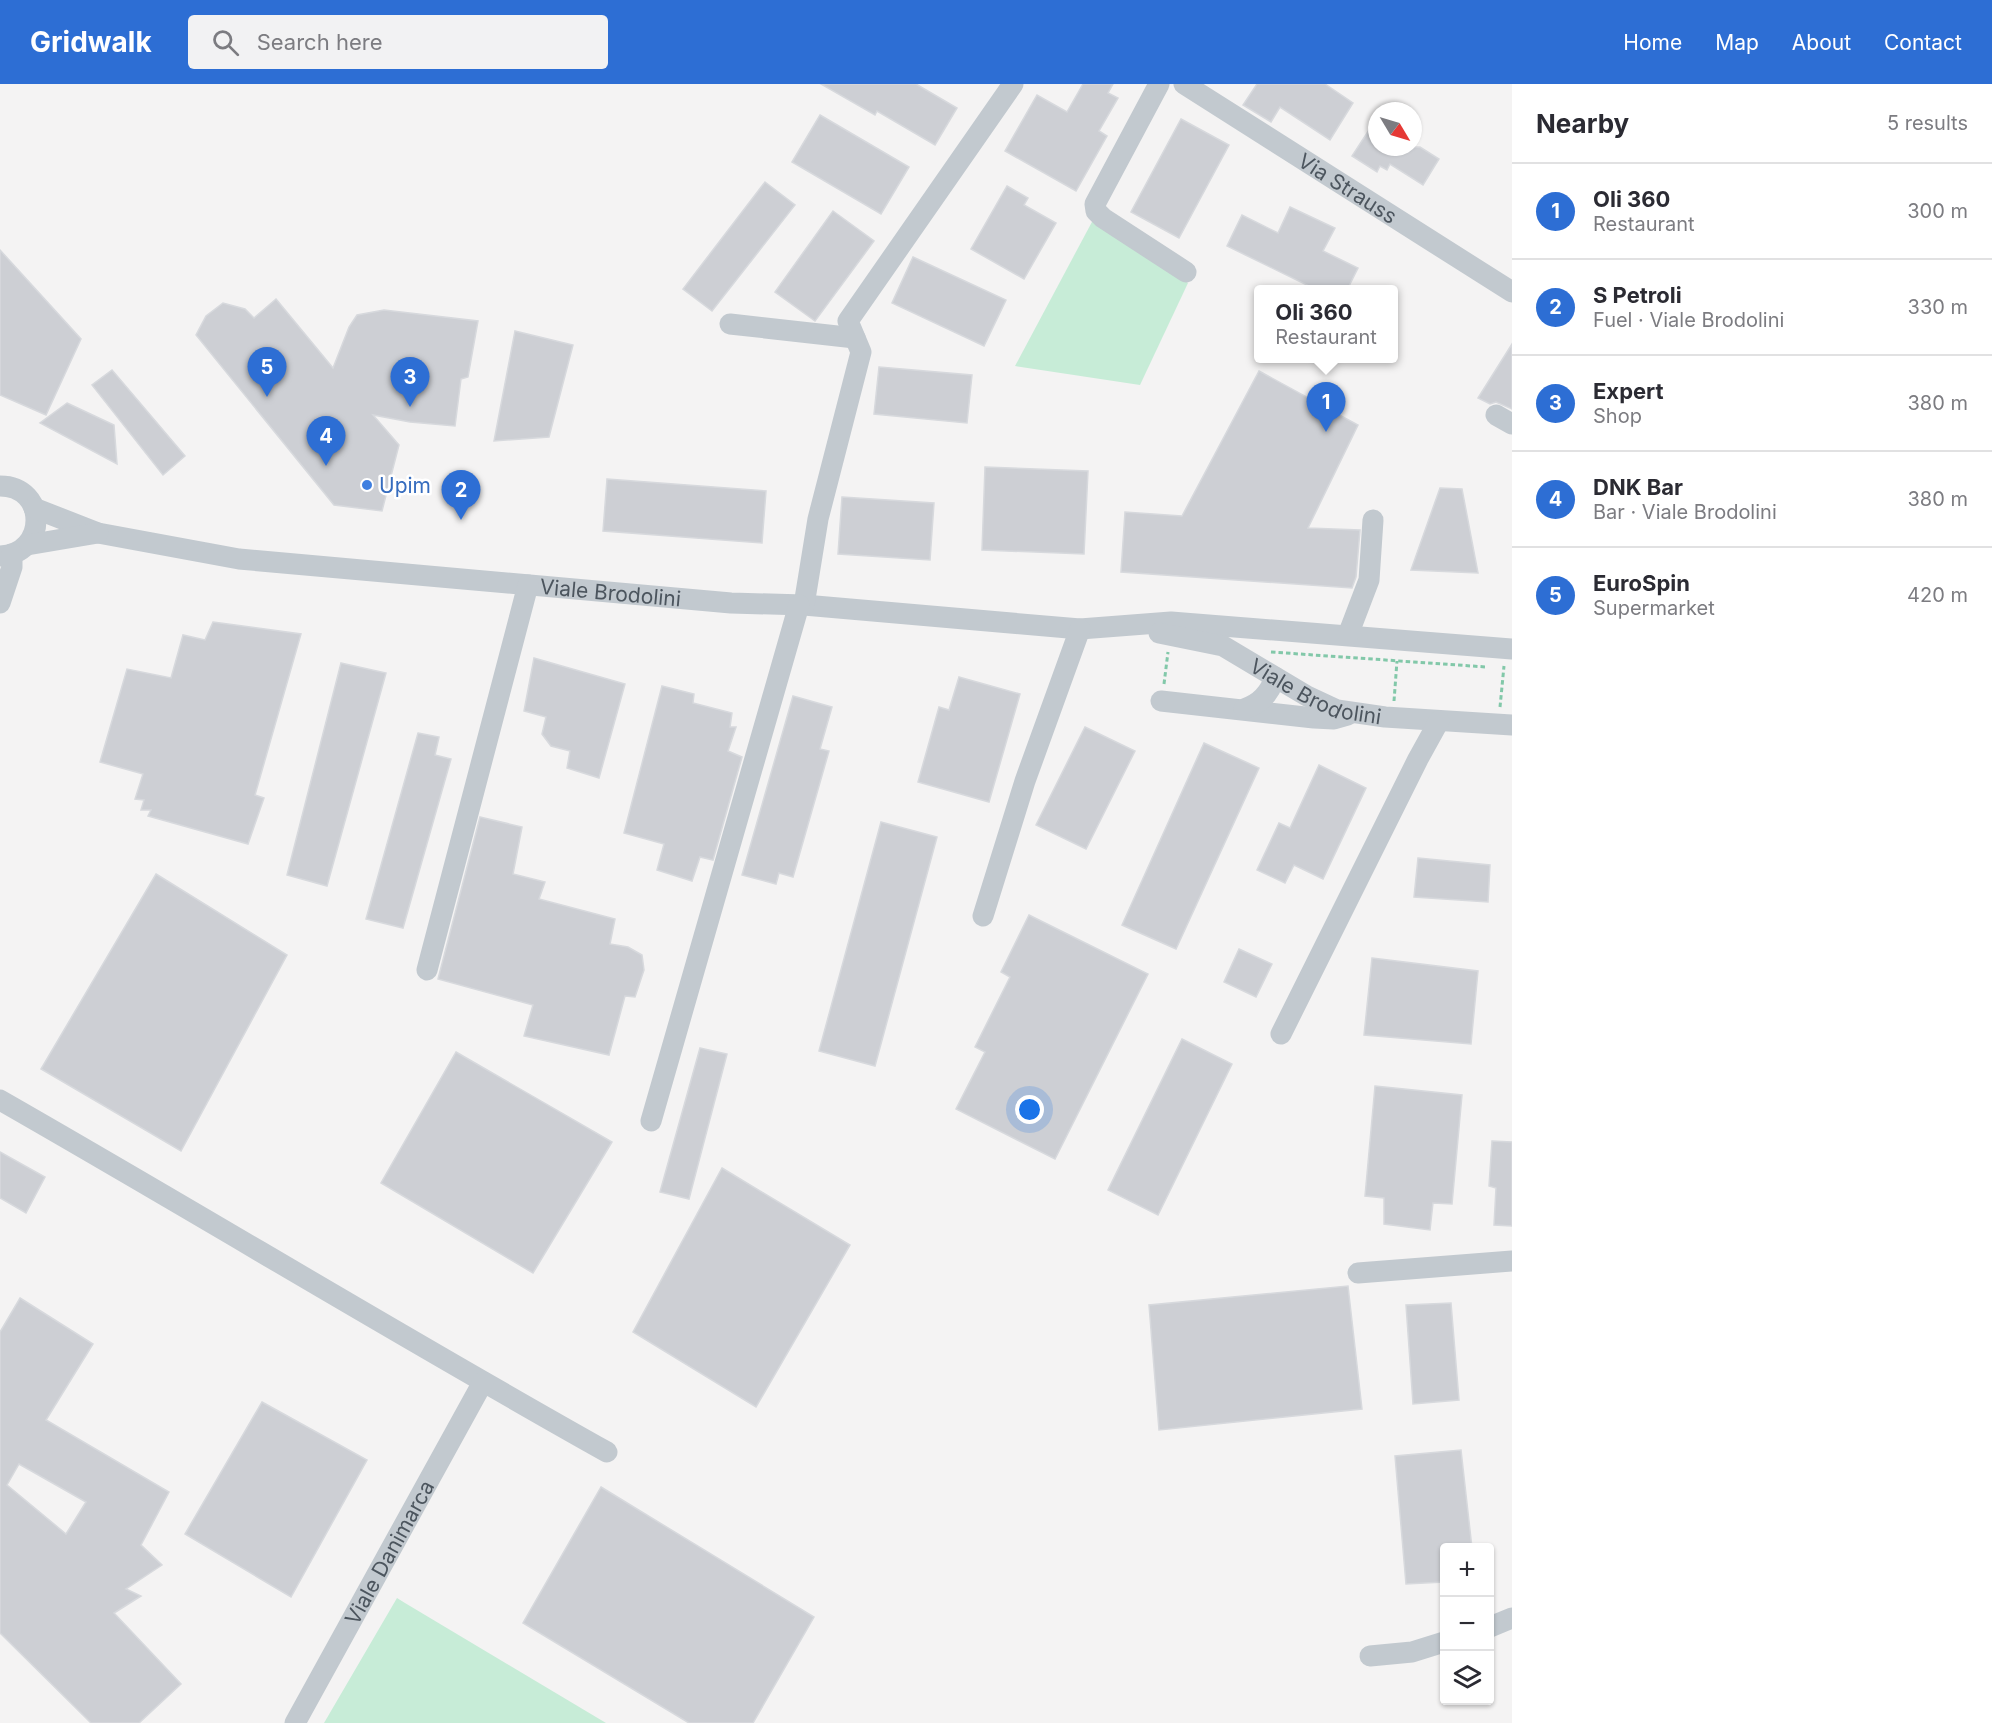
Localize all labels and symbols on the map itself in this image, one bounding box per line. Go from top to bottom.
north arrow [1368,102,1422,156]
street label: Via Strauss [1294,147,1402,228]
pin: 5 [248,348,286,397]
pin: 3 [390,358,430,407]
pin: 1 [1306,382,1346,432]
pin: 4 [306,416,346,466]
pin: 2 [442,470,480,520]
place label: Upim [379,473,431,498]
marker: Upim [360,478,374,492]
street label: Viale Brodolini [539,573,682,611]
street label: Viale Brodolini [1246,653,1383,729]
your location [1015,1095,1044,1124]
street label: Viale Danimarca [339,1476,439,1629]

